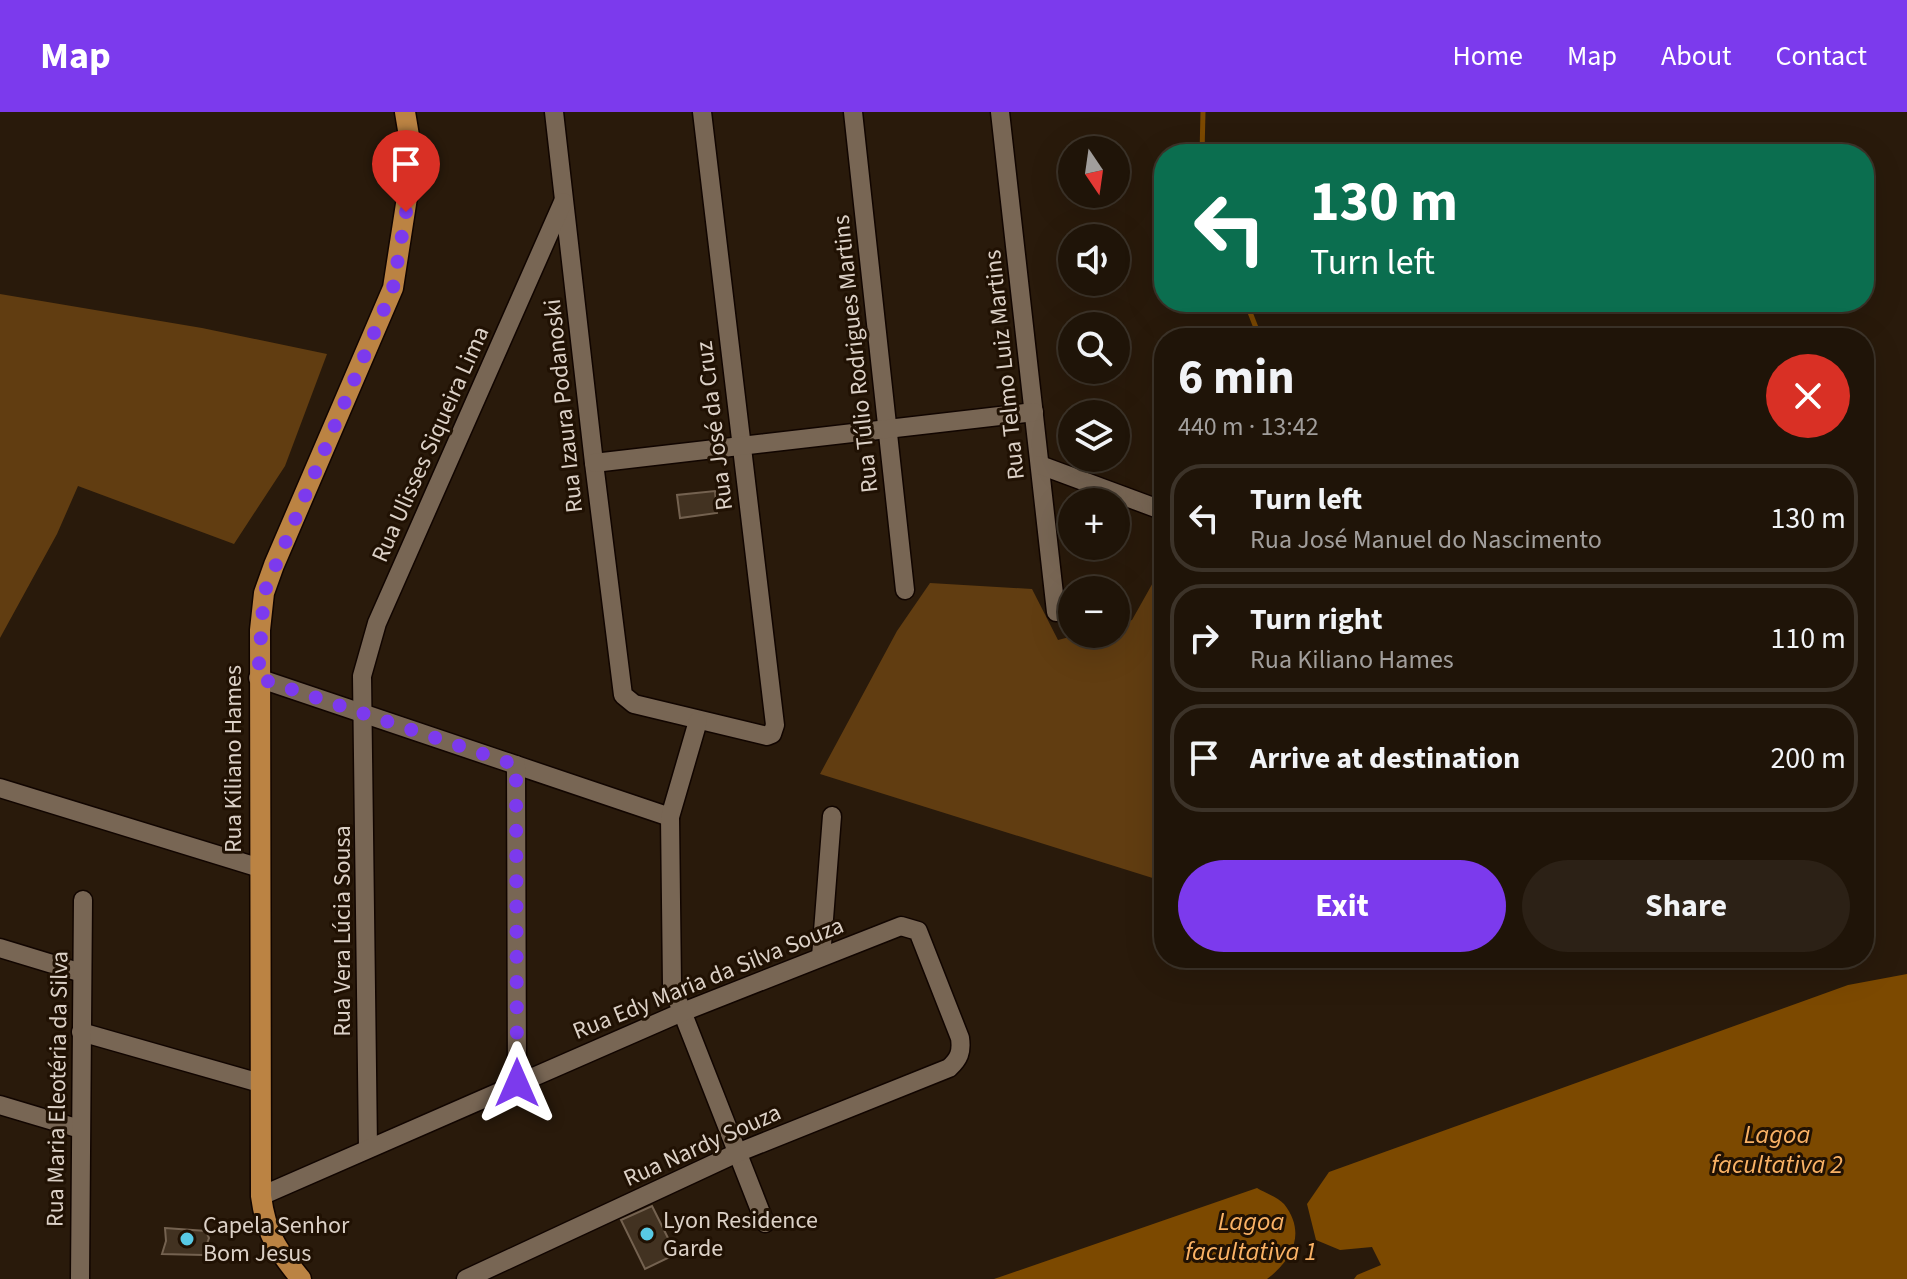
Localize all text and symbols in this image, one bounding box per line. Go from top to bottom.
text: Map [40,29,111,83]
text: Home [1452,36,1523,76]
text: Map [1567,36,1617,76]
text: About [1661,36,1732,76]
text: Contact [1776,36,1867,76]
pin [372,130,440,212]
north arrow [1058,136,1130,208]
map controls [1058,136,1130,648]
icon: arrive [384,142,428,186]
text: 130 m [1310,163,1458,242]
icon: left [1178,176,1282,280]
street label: Rua Túlio Rodrigues Martins [823,213,887,495]
button: sound [1058,224,1130,296]
text: Turn left [1310,237,1435,288]
street label: Rua Telmo Luiz Martins [975,248,1034,482]
street label: Rua Izaura Podanoski [535,297,592,515]
button: search [1058,312,1130,384]
street label: Rua Ulisses Siqueira Lima [363,321,498,568]
street label: Rua José da Cruz [687,339,742,513]
text: 6 min [1178,344,1295,412]
button: close [1766,354,1850,438]
button: layers [1058,400,1130,472]
text: 440 m · 13:42 [1178,408,1319,445]
text: Turn left [1250,478,1362,521]
button: + [1058,488,1130,560]
icon: left [1182,496,1226,540]
text: 130 m [1770,497,1846,540]
text: Rua José Manuel do Nascimento [1250,521,1602,558]
button: − [1058,576,1130,648]
text: Turn right [1250,598,1382,641]
icon: right [1182,616,1226,660]
text: 110 m [1770,617,1846,660]
text: Rua Kiliano Hames [1250,641,1454,678]
street label: Rua Kiliano Hames [216,665,251,853]
icon: arrive [1182,736,1226,780]
text: Arrive at destination [1250,737,1520,780]
text: 200 m [1770,737,1846,780]
street label: Rua Vera Lúcia Sousa [325,825,360,1037]
button: Exit [1178,860,1506,952]
button: Share [1522,860,1850,952]
street label: Rua Edy Maria da Silva Souza [568,908,849,1049]
street label: Rua Maria Eleotéria da Silva [38,951,77,1227]
position arrow [475,1041,559,1125]
street label: Rua Nardy Souza [618,1095,787,1196]
water label: Lagoa facultativa 2 [1711,1116,1843,1183]
place label: Lyon Residence Garde [663,1203,818,1266]
water label: Lagoa facultativa 1 [1185,1203,1317,1270]
place label: Capela Senhor Bom Jesus [203,1208,350,1271]
marker: Lyon Residence Garde [638,1225,656,1243]
marker: Capela Senhor Bom Jesus [178,1230,196,1248]

